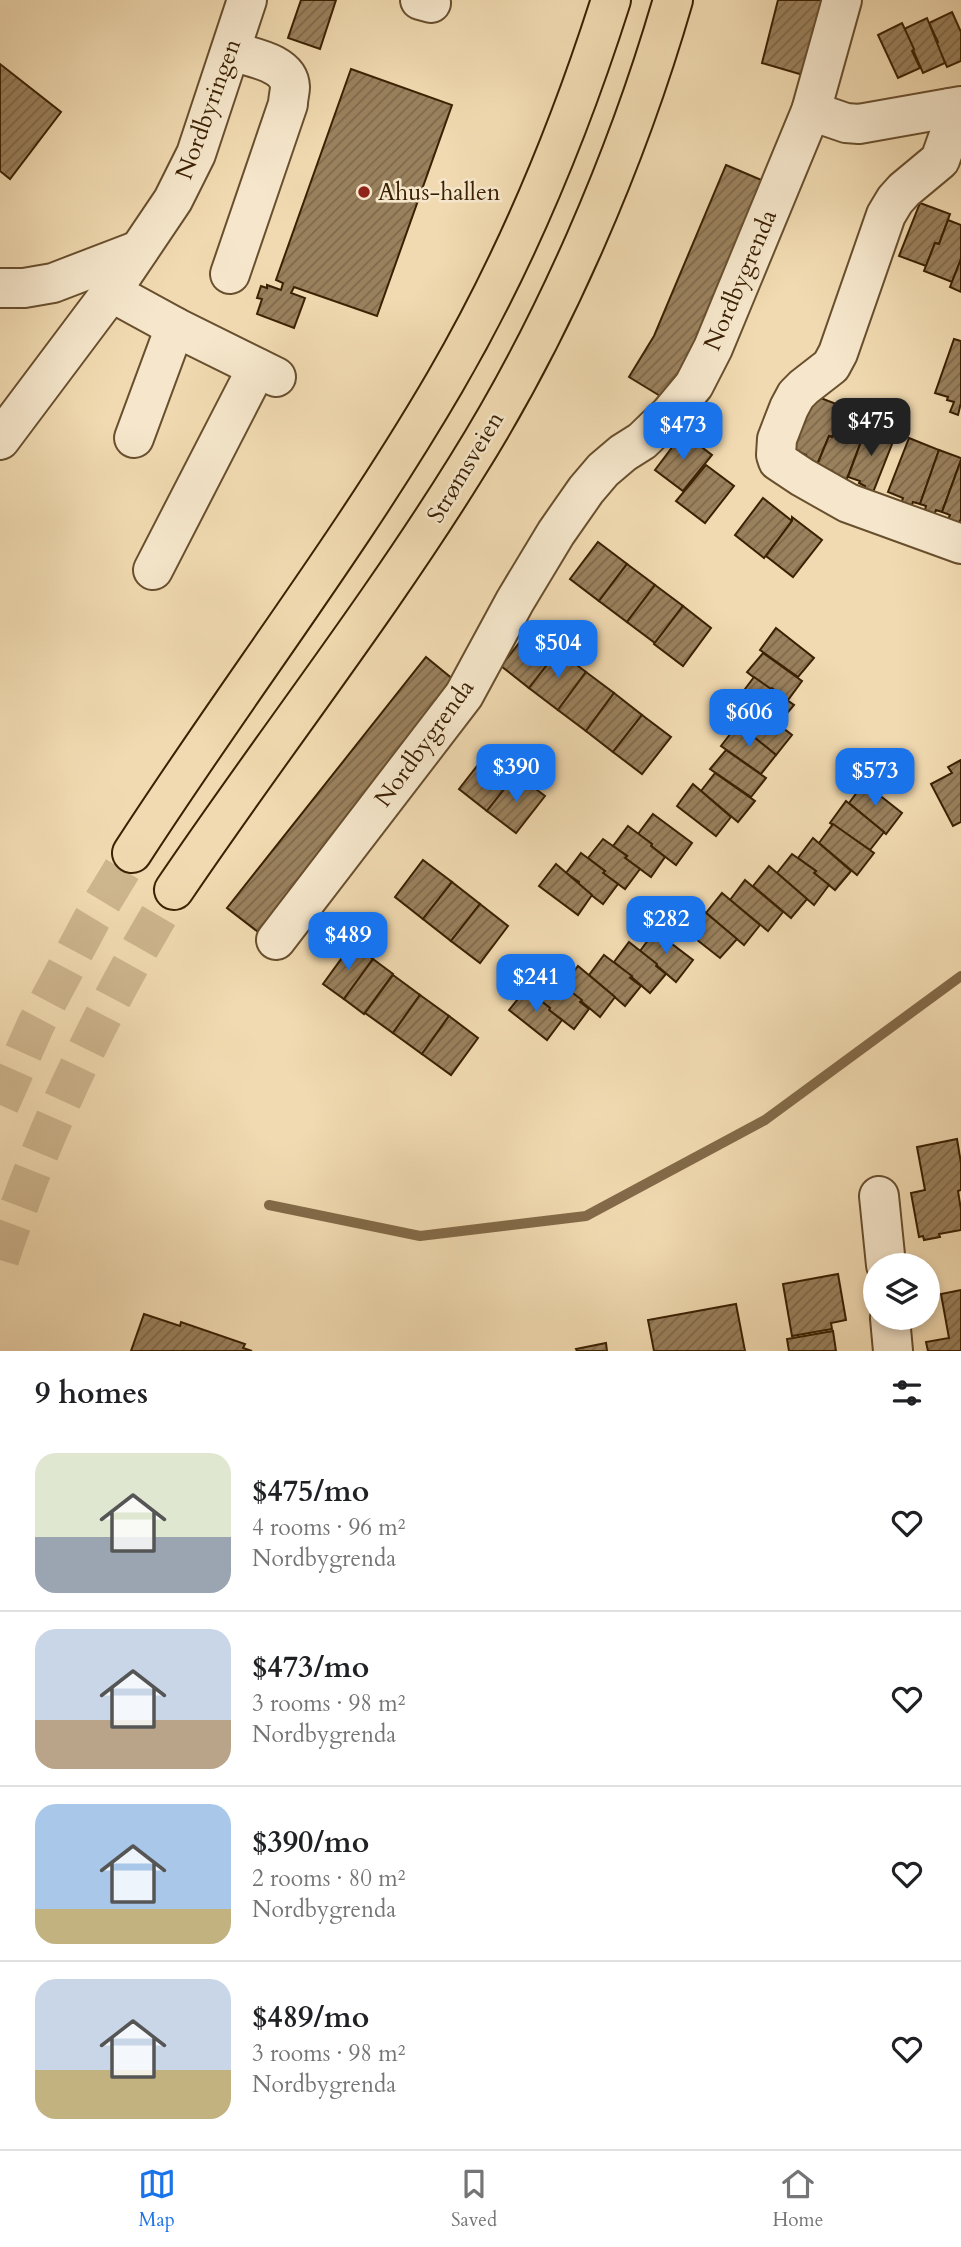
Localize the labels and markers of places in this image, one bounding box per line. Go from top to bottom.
place label: Ahus-hallen [378,176,501,209]
marker: Ahus-hallen [356,184,372,200]
pin: $475 [830,398,912,458]
pin: $473 [642,402,724,462]
pin: $504 [517,620,599,680]
pin: $606 [708,690,790,749]
pin: $390 [475,744,557,804]
pin: $573 [834,748,916,808]
pin: $282 [625,897,707,956]
pin: $489 [307,912,389,972]
pin: $241 [495,954,577,1014]

